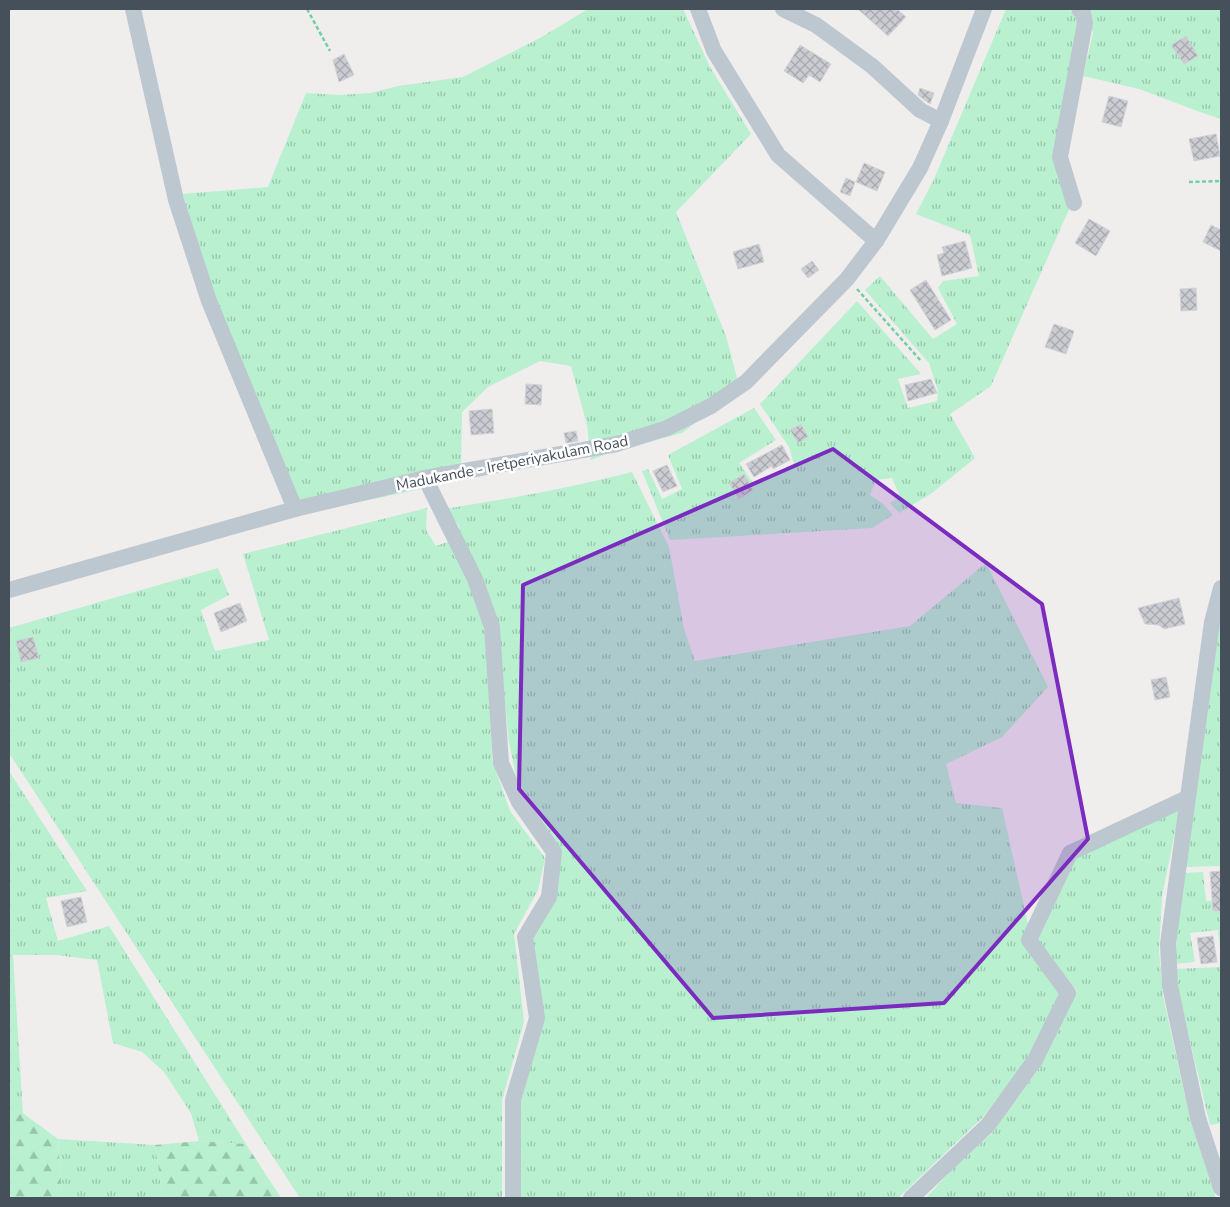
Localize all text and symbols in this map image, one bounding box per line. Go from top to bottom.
street label: Madukande - Iretperiyakulam Road [394,431,630,495]

